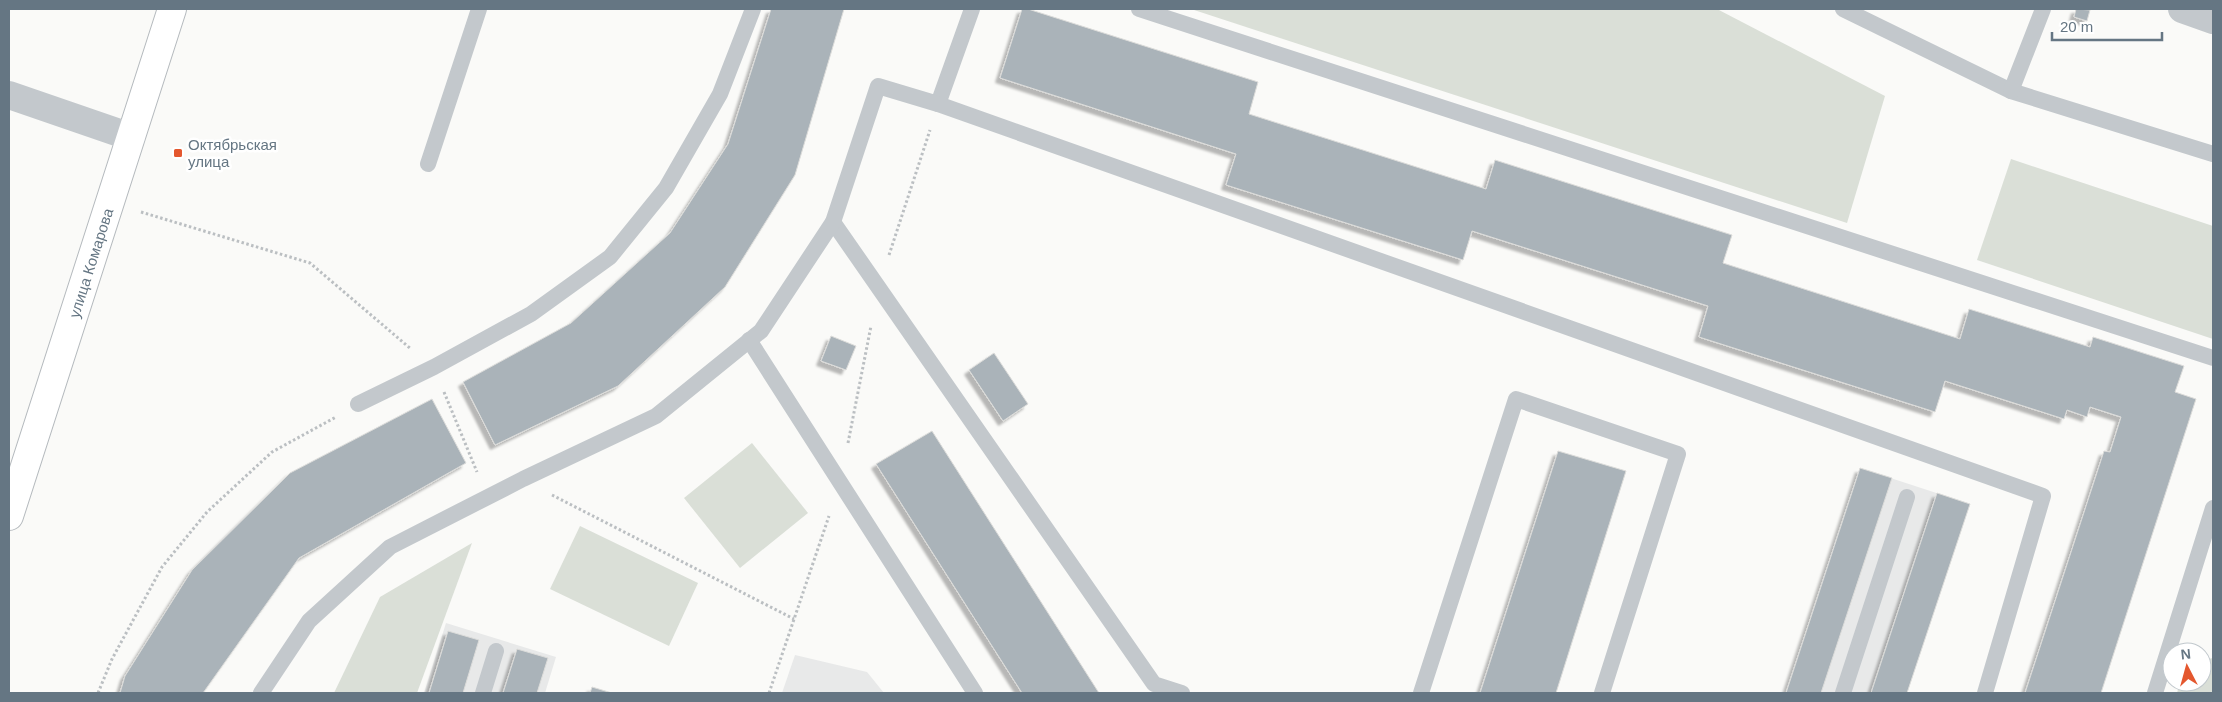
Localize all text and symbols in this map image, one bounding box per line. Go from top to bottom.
scale bar [2052,10,2162,42]
text: 20 m [2060,18,2093,35]
place label: Октябрьская улица [188,136,277,170]
marker: Октябрьская улица [172,147,184,159]
street label: улица Комарова [65,205,116,320]
north arrow [2162,642,2212,692]
text: N [2180,646,2192,663]

